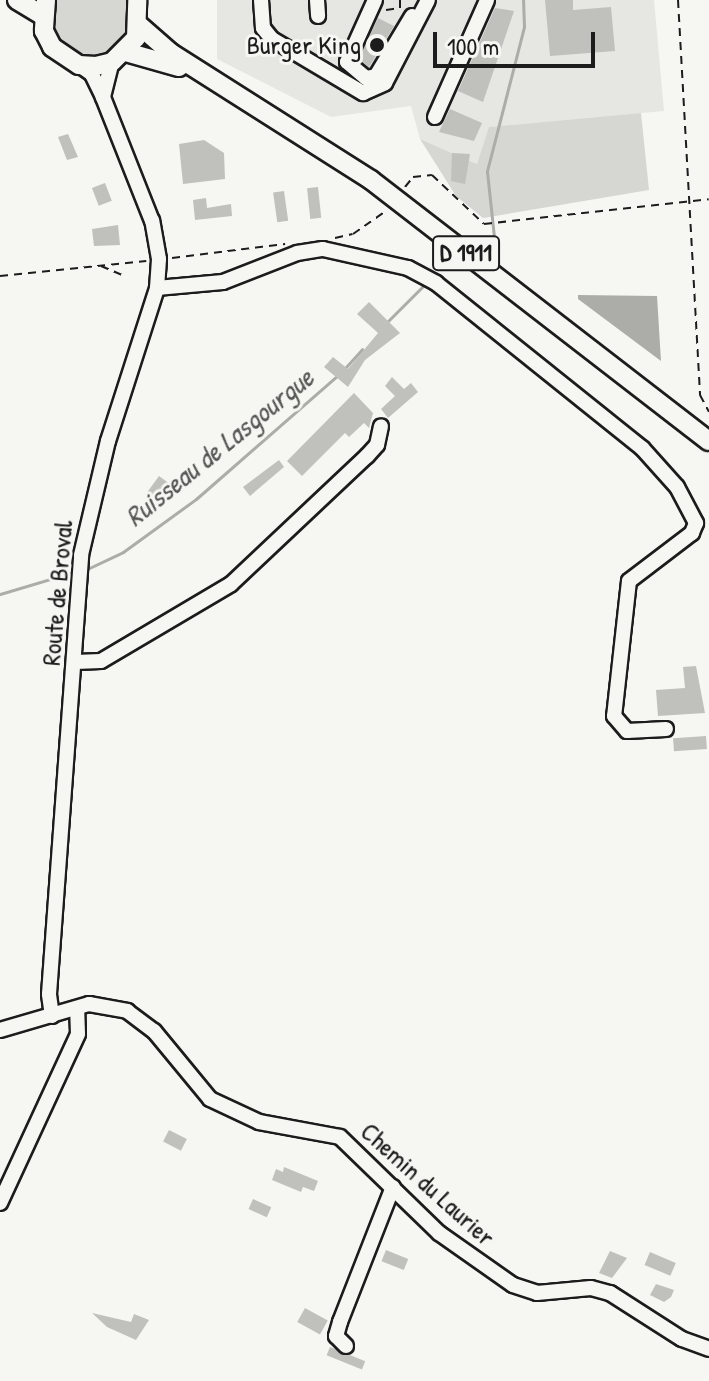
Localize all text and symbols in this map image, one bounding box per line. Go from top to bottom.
scale bar [437,16,599,66]
place label: Burger King [247,29,361,61]
text: 100 m [447,30,499,62]
marker: Burger King [368,36,386,54]
road number: D 1911 [432,233,500,273]
water label: Ruisseau de Lasgourgue [118,361,320,533]
street label: Route de Broval [35,519,79,667]
street label: Chemin du Laurier [354,1116,502,1252]

